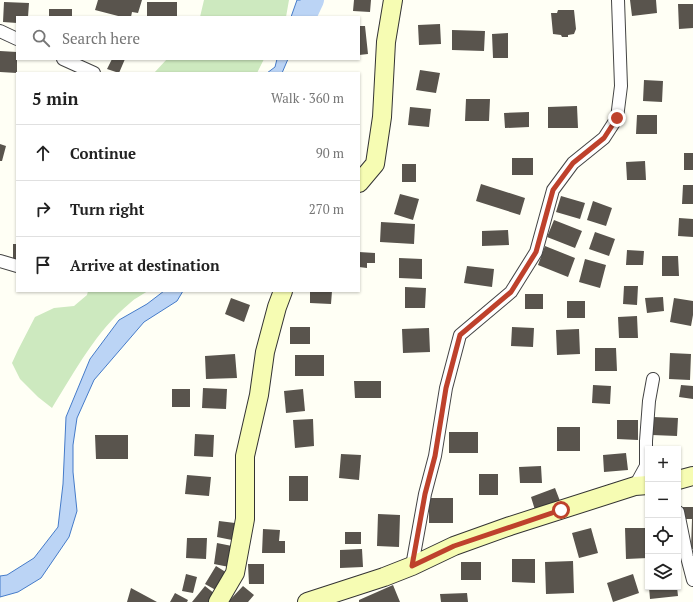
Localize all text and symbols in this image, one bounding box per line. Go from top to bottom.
search box [16,16,360,60]
icon: search [30,27,52,49]
text: Search here [62,28,140,48]
text: 5 min [32,87,79,110]
text: Walk · 360 m [271,89,344,107]
route end [608,109,626,127]
icon: ahead [32,142,54,164]
text: Continue [70,143,136,163]
text: 90 m [316,144,344,162]
icon: right [32,198,54,220]
text: Turn right [70,199,145,219]
text: 270 m [309,200,344,218]
icon: arrive [32,254,54,276]
text: Arrive at destination [70,255,220,275]
map controls [645,446,681,590]
button: + [645,446,681,482]
button: − [645,482,681,518]
route start [552,501,570,519]
button: locate [645,518,681,554]
button: layers [645,554,681,590]

